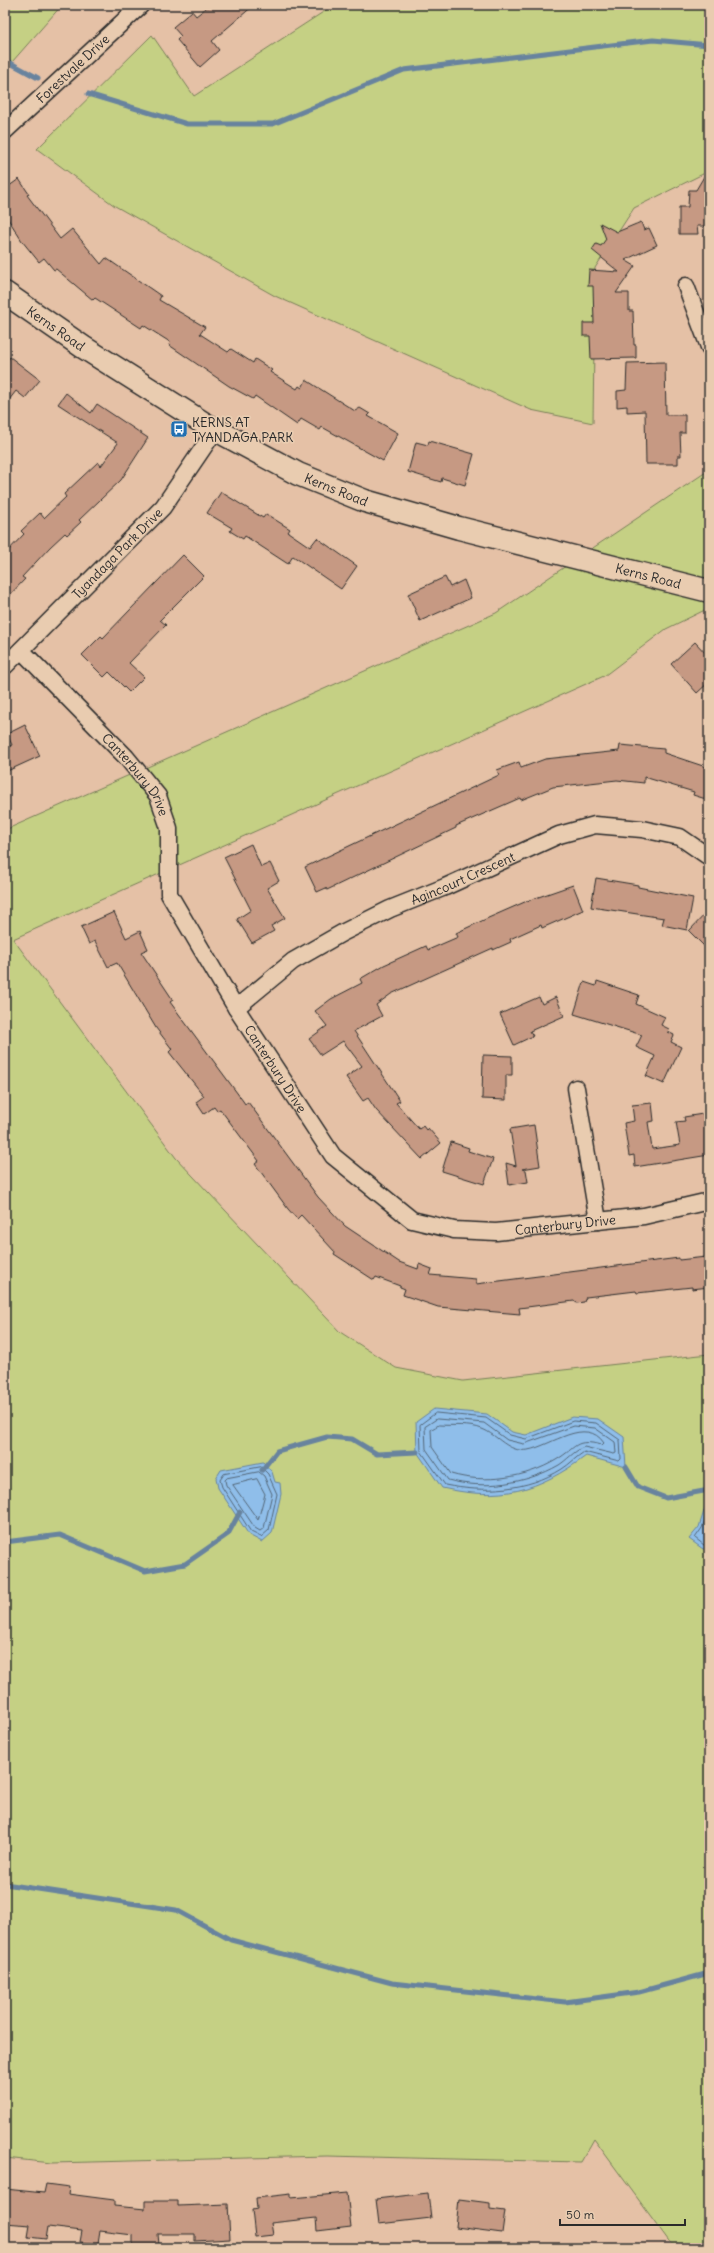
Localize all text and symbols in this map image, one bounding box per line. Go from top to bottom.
street label: Forestvale Drive [32,30,113,107]
street label: Kerns Road [24,302,89,355]
place label: KERNS AT TYANDAGA PARK [192,414,293,446]
bus stop icon: KERNS AT TYANDAGA PARK [169,419,189,439]
street label: Kerns Road [302,469,371,510]
street label: Tyandaga Park Drive [68,504,166,602]
street label: Kerns Road [614,559,683,592]
street label: Canterbury Drive [99,729,173,818]
street label: Agincourt Crescent [408,848,518,908]
street label: Canterbury Drive [241,1022,311,1116]
street label: Canterbury Drive [514,1211,617,1238]
scale bar [560,2201,685,2227]
text: 50 m [566,2207,595,2222]

